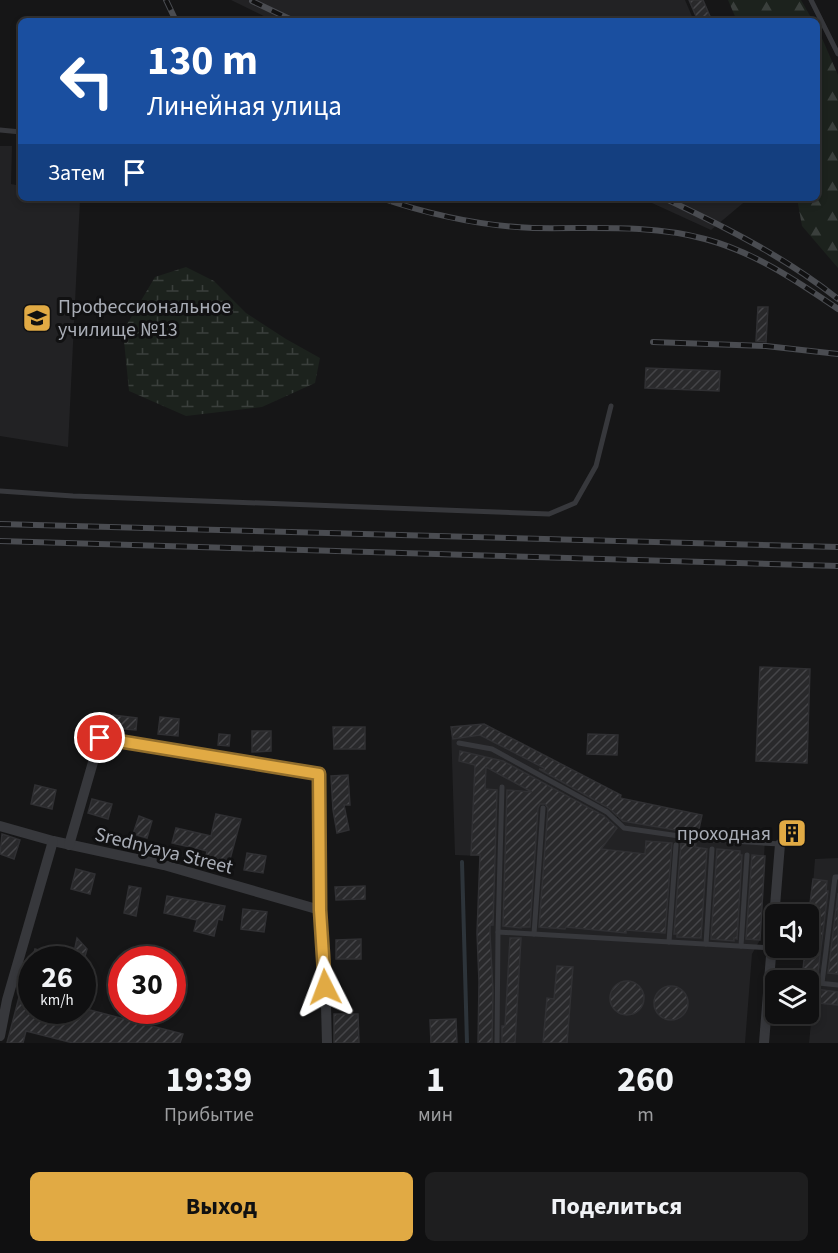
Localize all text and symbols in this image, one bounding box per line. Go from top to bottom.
text: 130 m [147,31,258,91]
icon: left [48,42,126,120]
text: Линейная улица [147,87,342,126]
icon: arrive [118,156,151,189]
text: Затем [48,157,106,189]
place label: Профессиональное училище №13 [58,293,231,344]
school or university icon: Профессиональное училище №13 [21,302,53,334]
pin [74,712,125,763]
icon: arrive [83,721,116,754]
building icon: проходная [776,817,808,849]
street label: Srednyaya Street [92,820,236,882]
place label: проходная [677,820,771,848]
map controls [765,904,819,1024]
button: sound [765,904,819,958]
speed limit sign: 30 [108,946,186,1024]
position arrow [293,955,357,1019]
text: 26 [41,956,73,999]
button: layers [765,970,819,1024]
text: km/h [40,990,74,1011]
text: 19:39 [166,1054,252,1105]
text: 1 [426,1054,445,1105]
text: 260 [617,1054,674,1105]
text: Прибытие [164,1101,254,1129]
text: мин [418,1101,453,1129]
text: m [637,1101,654,1129]
button: Выход [30,1172,413,1241]
button: Поделиться [425,1172,808,1241]

